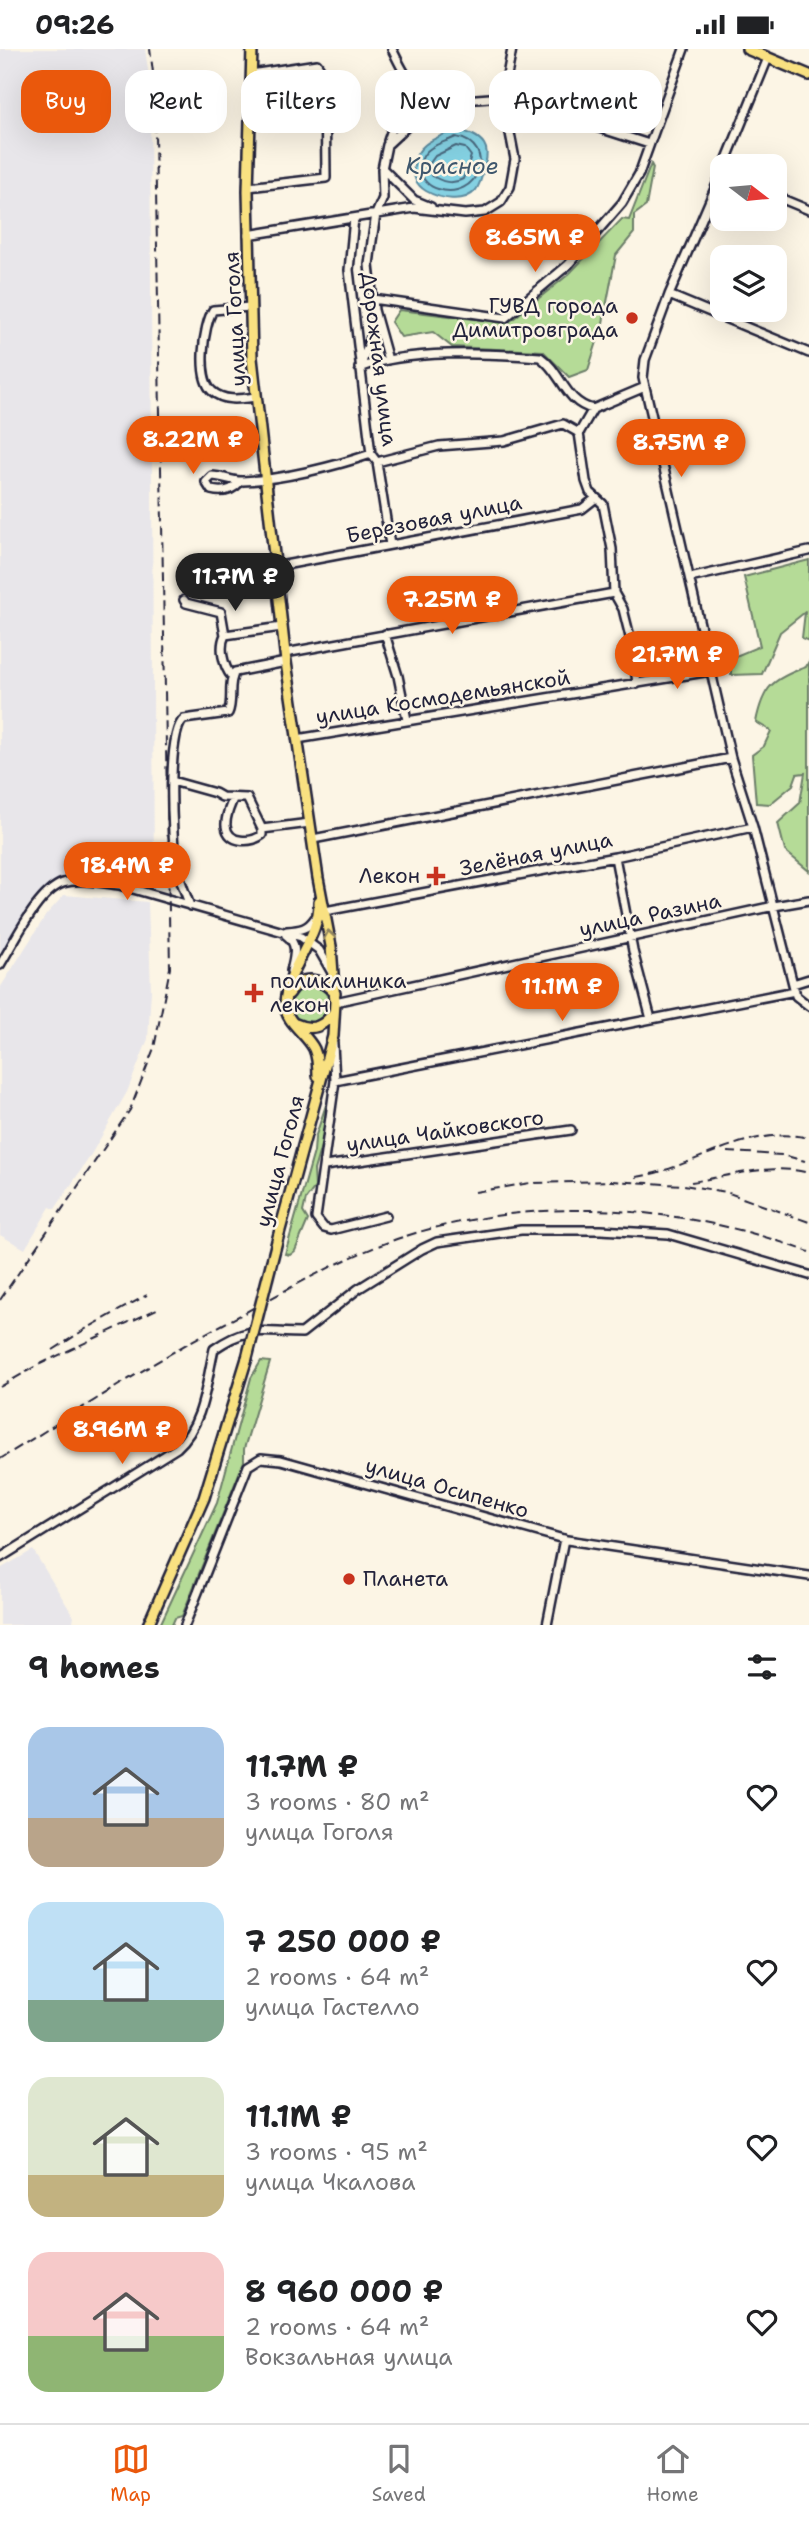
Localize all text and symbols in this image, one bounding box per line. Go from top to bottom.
text: 09:26 [35,7,115,42]
chip: Buy [21,70,111,133]
chip: Rent [125,70,227,133]
chip: Filters [241,70,361,133]
chip: New [375,70,475,133]
chip: Apartment [489,70,662,133]
water label: Красное [405,151,499,181]
north arrow [710,154,788,231]
map controls [710,154,787,322]
pin: 8.65M ₽ [470,215,600,274]
text: 8.65M ₽ [485,222,585,252]
button: layers [710,245,787,322]
street label: улица Гоголя [217,251,253,387]
street label: Дорожная улица [354,270,404,448]
place label: ГУВД города Димитровграда [452,292,618,344]
marker: ГУВД города Димитровграда [624,310,640,326]
pin: 8.22M ₽ [128,417,258,476]
pin: 8.75M ₽ [616,419,746,479]
text: 8.22M ₽ [142,424,244,454]
text: 8.75M ₽ [633,427,729,457]
street label: Березовая улица [344,488,524,550]
pin: 11.7M ₽ [170,553,300,613]
text: 11.7M ₽ [191,561,279,591]
pin: 7.25M ₽ [387,577,517,636]
text: 7.25M ₽ [403,584,501,614]
pin: 21.7M ₽ [612,631,742,691]
text: 21.7M ₽ [631,639,723,669]
street label: улица Космодемьянской [314,663,572,731]
street label: Зелёная улица [457,825,615,883]
pin: 18.4M ₽ [62,843,192,902]
text: 18.4M ₽ [80,850,174,880]
place label: Лекон [359,862,420,890]
marker: Лекон [426,866,446,886]
street label: улица Разина [577,886,723,944]
one-way arrow [322,929,337,941]
pin: 11.1M ₽ [497,963,627,1023]
place label: поликлиника лекон [270,967,406,1019]
text: 11.1M ₽ [521,971,603,1001]
marker: поликлиника лекон [244,983,264,1003]
street label: улица Гоголя [249,1092,311,1230]
street label: улица Чайковского [345,1103,545,1159]
pin: 8.96M ₽ [57,1407,187,1466]
text: 8.96M ₽ [73,1414,171,1444]
street label: улица Осипенко [362,1451,532,1525]
place label: Планета [363,1565,448,1593]
marker: Планета [341,1571,357,1587]
text: 9 homes [28,1647,160,1688]
icon: filters [743,1648,781,1686]
text: 11.7M ₽ [245,1746,359,1787]
icon: home [84,1755,168,1839]
icon: heart [743,1778,781,1816]
text: 3 rooms · 80 m² [245,1787,430,1817]
text: улица Гоголя [245,1817,394,1847]
text: 7 250 000 ₽ [245,1921,441,1962]
icon: home [84,1930,168,2014]
icon: heart [743,1953,781,1991]
text: 2 rooms · 64 m² [245,1962,429,1992]
text: улица Гастелло [245,1992,420,2022]
text: 11.1M ₽ [245,2096,352,2137]
icon: home [84,2105,168,2189]
icon: heart [743,2128,781,2166]
text: 3 rooms · 95 m² [245,2137,428,2167]
text: улица Чкалова [245,2167,415,2197]
text: 8 960 000 ₽ [245,2271,443,2312]
icon: home [84,2280,168,2364]
icon: heart [743,2303,781,2341]
text: 2 rooms · 64 m² [245,2312,429,2342]
text: Вокзальная улица [245,2342,453,2372]
tab: Map [110,2440,151,2507]
tab: Saved [372,2440,426,2507]
tab: Home [646,2440,699,2507]

